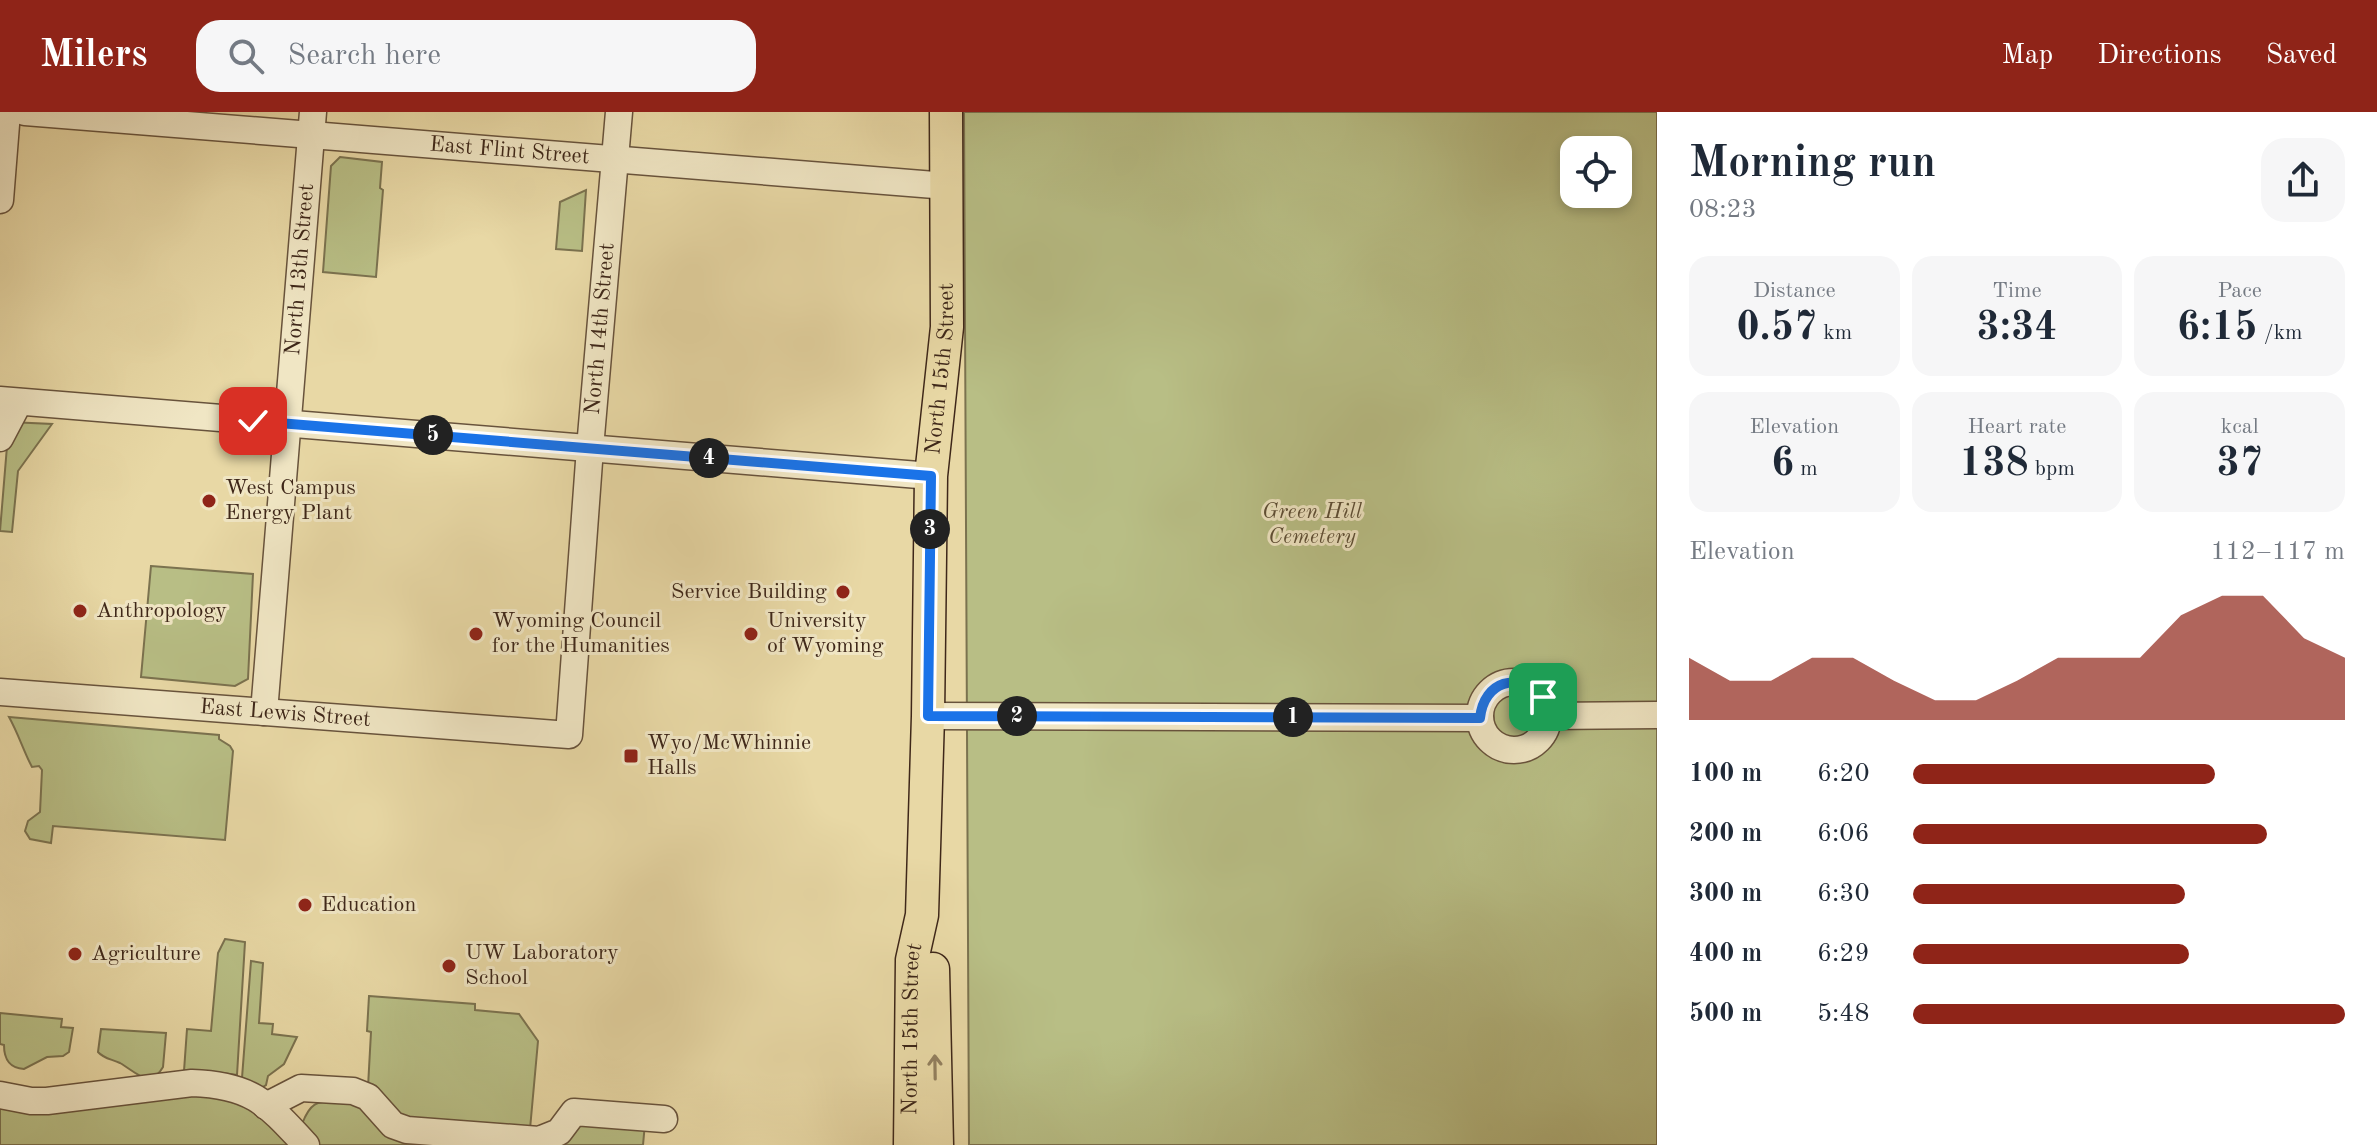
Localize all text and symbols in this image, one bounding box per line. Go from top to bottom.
search box [196,20,756,92]
icon: search [224,34,268,78]
text: Milers [40,37,148,75]
text: Search here [288,41,441,71]
text: Map [2001,42,2053,70]
text: Directions [2097,42,2222,70]
text: Saved [2266,42,2337,70]
street label: East Flint Street [429,134,590,168]
map controls [1560,136,1632,208]
button: locate [1560,136,1632,208]
button: share [2261,138,2345,222]
text: Morning run [1689,142,1936,186]
street label: North 13th Street [282,183,318,356]
text: 08:23 [1689,197,1757,223]
street label: North 14th Street [582,242,619,416]
text: Distance [1753,280,1836,302]
text: Time [1992,280,2042,302]
text: Pace [2217,280,2262,302]
street label: North 15th Street [922,283,958,456]
text: 0.57 [1736,309,1817,349]
text: 3:34 [1977,309,2057,349]
text: 6:15 [2177,309,2258,349]
text: km [1817,322,1852,344]
text: /km [2258,322,2303,344]
pin [219,387,287,455]
icon: check [231,399,275,443]
pin: 5 [413,415,453,455]
text: Elevation [1750,416,1839,438]
text: Heart rate [1968,416,2066,438]
text: kcal [2221,416,2259,438]
text: 5 [427,424,439,446]
pin: 4 [689,438,729,478]
text: 6 [1771,445,1794,485]
text: 138 [1959,445,2029,485]
text: 37 [2216,445,2263,485]
text: 4 [703,447,715,469]
text: m [1794,458,1818,480]
text: bpm [2029,458,2075,480]
place label: West Campus Energy Plant [225,477,356,524]
marker: West Campus Energy Plant [200,492,218,510]
park label: Green Hill Cemetery [1262,501,1363,548]
pin: 3 [910,509,950,549]
text: 3 [924,518,936,540]
text: Elevation [1689,539,1795,565]
text: 112–117 m [2210,539,2345,565]
place label: Service Building [671,581,827,603]
marker: Service Building [834,583,852,601]
place label: Anthropology [96,600,227,622]
marker: Anthropology [71,602,89,620]
place label: Wyoming Council for the Humanities [492,610,670,657]
place label: University of Wyoming [767,610,884,657]
marker: Wyoming Council for the Humanities [467,625,485,643]
marker: University of Wyoming [742,625,760,643]
pin [1509,663,1577,731]
icon: arrive [1521,675,1565,719]
street label: East Lewis Street [199,696,372,731]
pin: 2 [997,696,1037,736]
pin: 1 [1273,697,1313,737]
text: 2 [1011,705,1023,727]
text: 1 [1287,706,1299,728]
place label: Wyo/McWhinnie Halls [647,732,811,779]
marker: Wyo/McWhinnie Halls [622,747,640,765]
text: 100 m [1689,761,1762,787]
text: 6:20 [1817,761,1870,787]
text: 200 m [1689,821,1762,847]
text: 6:06 [1817,821,1870,847]
text: 300 m [1689,881,1762,907]
text: 6:30 [1817,881,1870,907]
place label: Education [321,894,416,916]
marker: Education [296,896,314,914]
street label: North 15th Street [899,941,926,1115]
text: 400 m [1689,941,1762,967]
text: 6:29 [1817,941,1870,967]
place label: UW Laboratory School [465,942,619,989]
place label: Agriculture [91,943,201,965]
marker: Agriculture [66,945,84,963]
marker: UW Laboratory School [440,957,458,975]
text: 500 m [1689,1001,1762,1027]
text: 5:48 [1817,1001,1870,1027]
one-way arrow [927,1054,943,1081]

